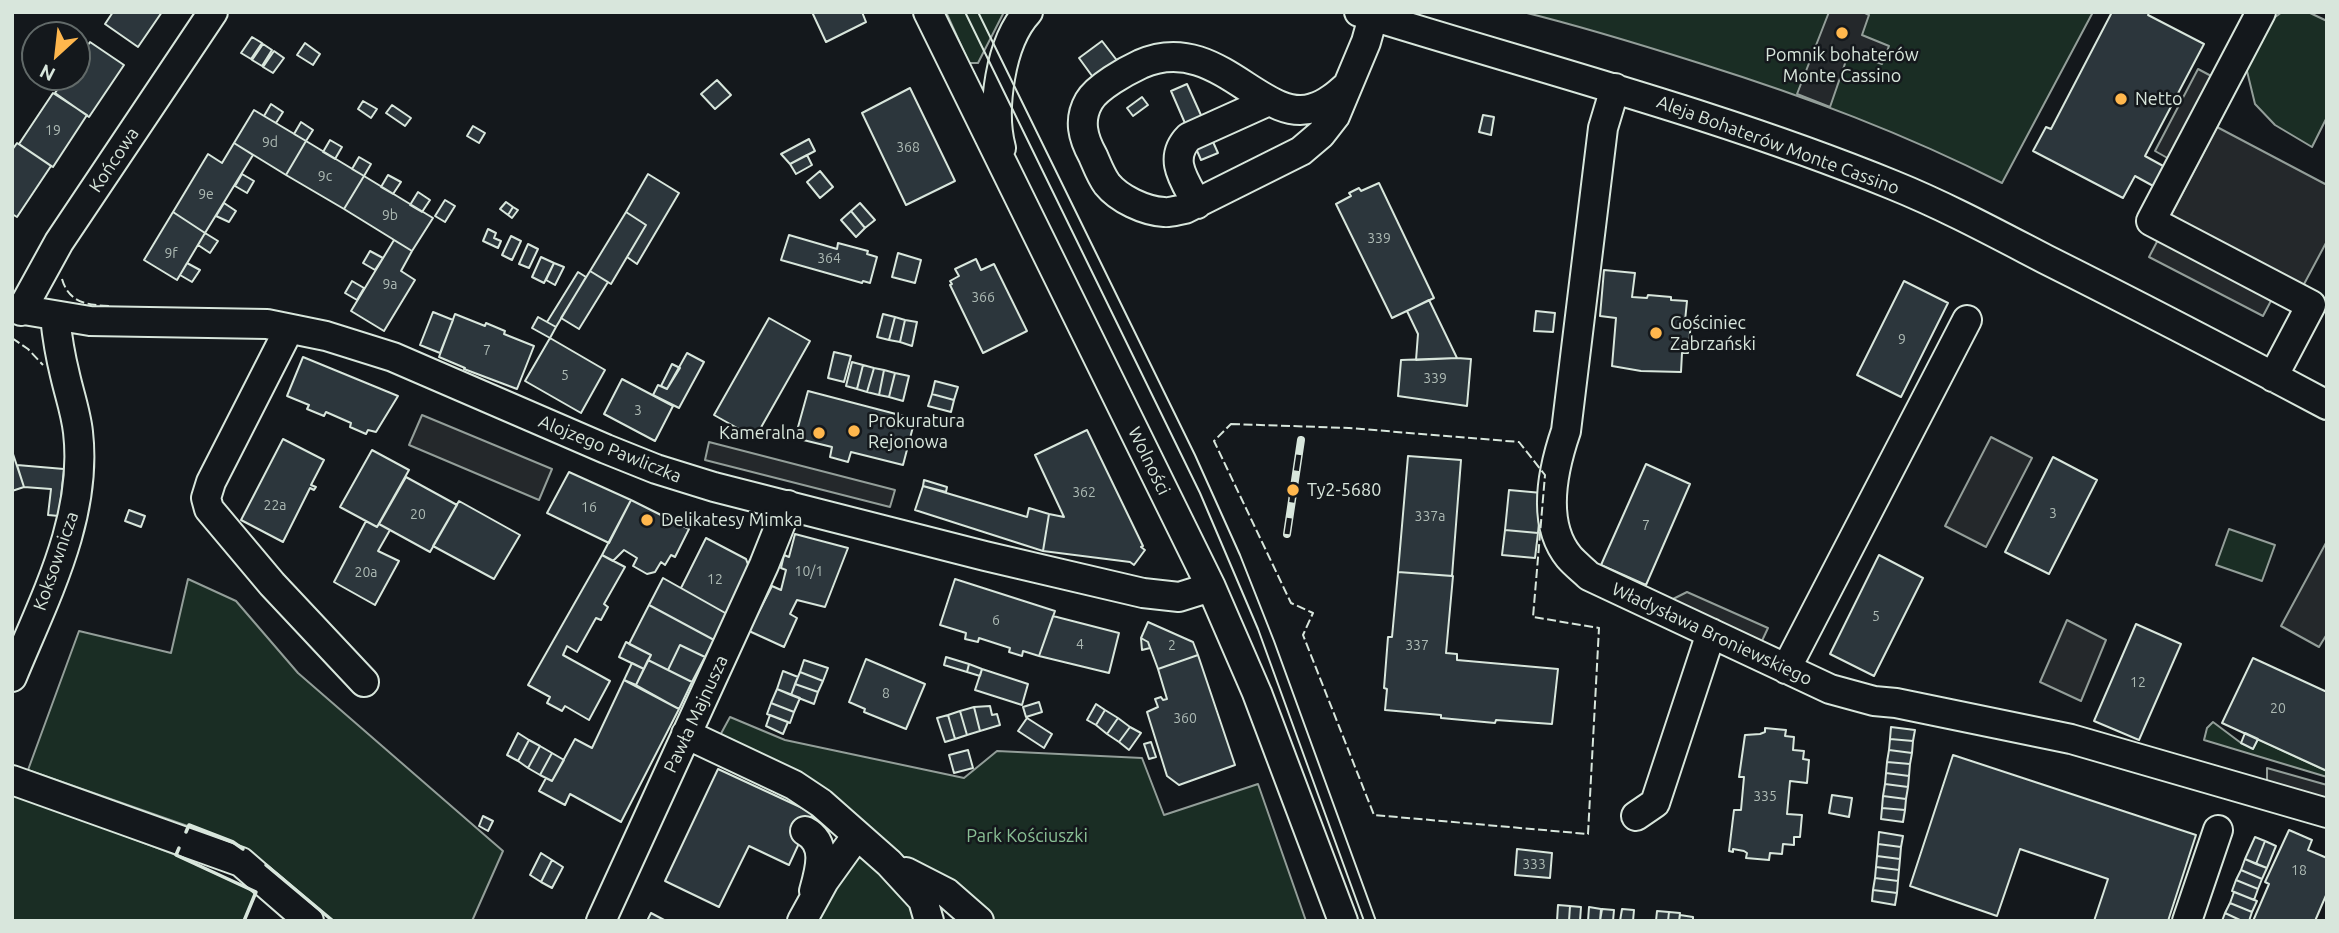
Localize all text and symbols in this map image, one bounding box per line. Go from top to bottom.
north arrow [21,21,91,91]
marker: Pomnik bohaterów Monte Cassino [1834,25,1850,41]
place label: Pomnik bohaterów Monte Cassino [1765,44,1919,86]
text: N [36,60,59,86]
place label: Netto [2135,88,2182,110]
street label: Aleja Bohaterów Monte Cassino [1654,91,1902,199]
marker: Netto [2113,91,2129,107]
house number: 19 [45,122,61,138]
street label: Końcowa [84,123,144,197]
house number: 9d [262,134,278,150]
house number: 368 [896,139,920,155]
house number: 9c [318,168,332,184]
house number: 9e [198,186,214,202]
house number: 9b [382,207,398,223]
house number: 339 [1367,230,1391,246]
house number: 9f [164,245,178,261]
house number: 364 [817,250,841,266]
house number: 9a [382,276,398,292]
house number: 366 [971,289,995,305]
place label: Gościniec Zabrzański [1670,312,1756,354]
marker: Gościniec Zabrzański [1648,325,1664,341]
house number: 9 [1898,331,1906,347]
house number: 7 [483,342,491,358]
house number: 5 [561,367,569,383]
house number: 339 [1423,370,1447,386]
house number: 3 [634,402,642,418]
street label: Alojzego Pawliczka [535,410,685,488]
place label: Prokuratura Rejonowa [868,410,965,452]
place label: Kameralna [719,422,805,444]
marker: Prokuratura Rejonowa [846,423,862,439]
street label: Wolności [1123,423,1175,499]
marker: Kameralna [811,425,827,441]
place label: Ty2-5680 [1307,479,1381,501]
marker: Ty2-5680 [1285,482,1301,498]
house number: 362 [1072,484,1096,500]
house number: 22a [264,497,286,513]
house number: 16 [581,499,597,515]
house number: 3 [2049,505,2057,521]
house number: 20 [410,506,426,522]
house number: 337a [1415,508,1445,524]
street label: Koksownicza [29,509,83,613]
place label: Delikatesy Mimka [661,509,803,531]
marker: Delikatesy Mimka [639,512,655,528]
house number: 7 [1642,517,1650,533]
house number: 10/1 [795,563,823,579]
house number: 20a [355,564,377,580]
house number: 12 [707,571,723,587]
street label: Władysława Broniewskiego [1608,578,1816,690]
house number: 5 [1872,608,1880,624]
house number: 6 [992,612,1000,628]
house number: 4 [1076,636,1084,652]
house number: 2 [1168,637,1176,653]
house number: 337 [1405,637,1429,653]
street label: Pawła Majnusza [659,652,733,776]
house number: 12 [2130,674,2146,690]
house number: 8 [882,685,890,701]
house number: 20 [2270,700,2286,716]
house number: 360 [1173,710,1197,726]
house number: 335 [1753,788,1777,804]
park label: Park Kościuszki [966,825,1088,847]
house number: 333 [1522,856,1546,872]
house number: 18 [2291,862,2307,878]

